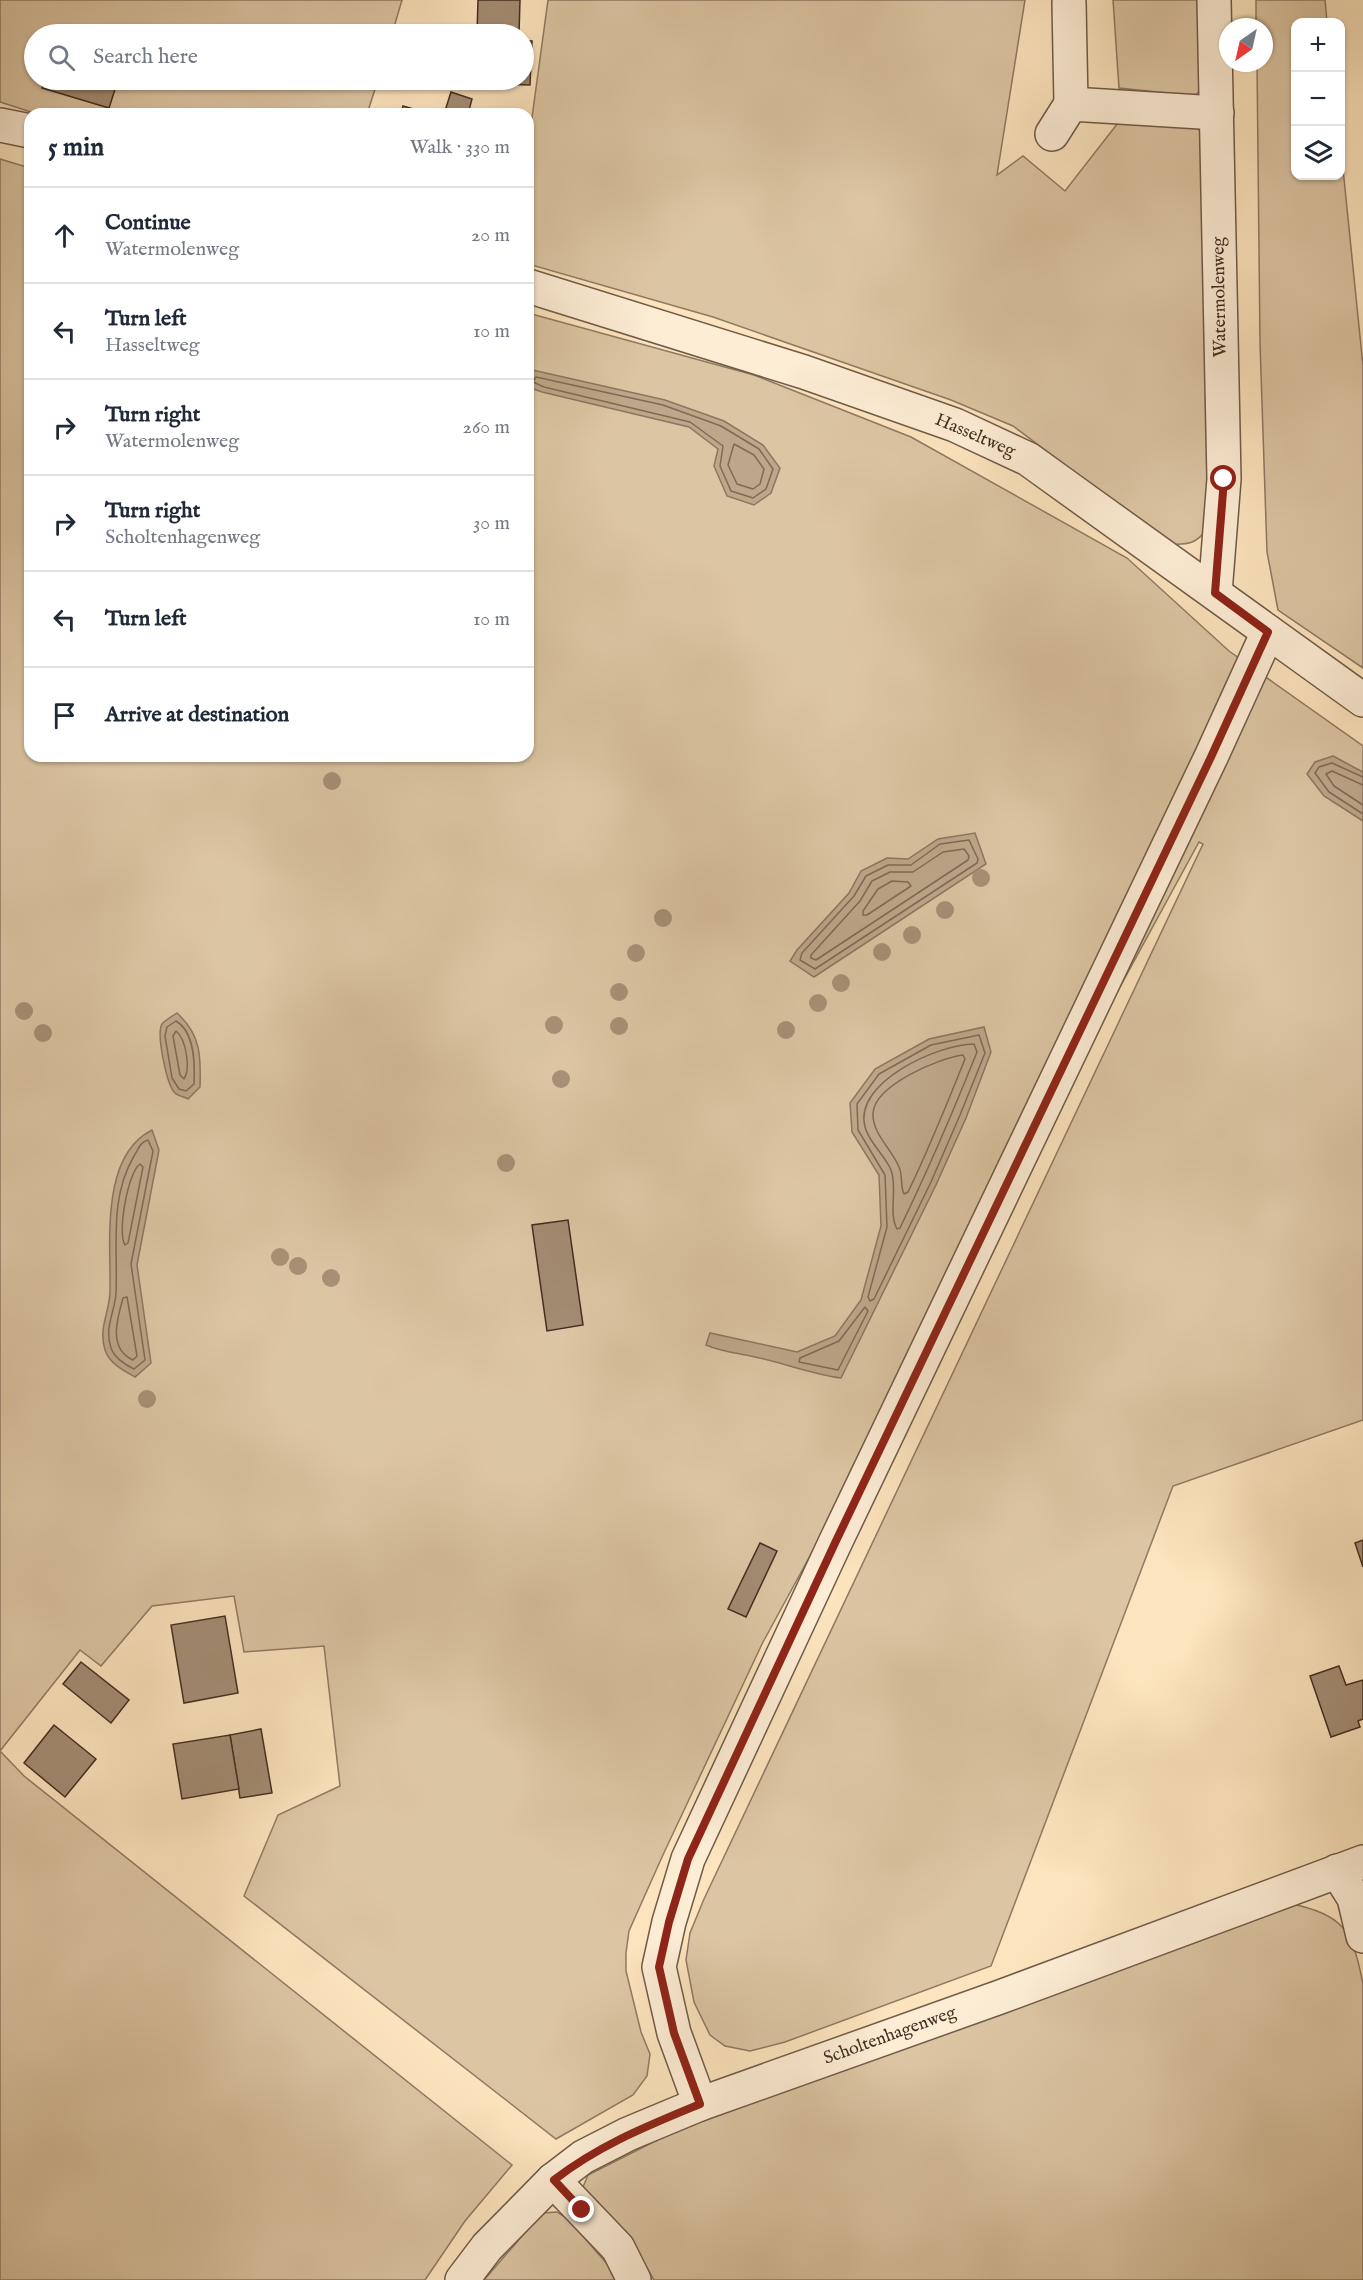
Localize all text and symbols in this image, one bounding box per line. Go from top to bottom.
north arrow [1219,18,1273,72]
map controls [1291,18,1345,180]
button: + [1291,18,1345,72]
search box [24,24,534,90]
icon: search [45,41,78,74]
text: Search here [93,43,198,71]
button: − [1291,72,1345,126]
button: layers [1291,126,1345,180]
text: 5 min [48,131,104,164]
text: Walk · 330 m [410,135,510,160]
text: Continue [105,209,191,237]
icon: ahead [48,219,81,252]
text: 20 m [471,223,510,248]
street label: Watermolenweg [1207,236,1233,357]
text: Watermolenweg [105,237,239,262]
text: Turn left [105,305,187,333]
icon: left [48,315,81,348]
text: 10 m [473,319,510,344]
text: Hasseltweg [105,333,200,358]
text: Turn right [105,401,200,429]
street label: Hasseltweg [931,409,1019,463]
icon: right [48,411,81,444]
text: 260 m [463,415,510,440]
text: Watermolenweg [105,429,239,454]
route start [1210,465,1236,491]
text: Turn right [105,497,200,525]
icon: right [48,507,81,540]
text: 30 m [473,511,510,536]
text: Scholtenhagenweg [105,525,260,550]
icon: left [48,603,81,636]
text: Turn left [105,605,187,633]
text: 10 m [473,607,510,632]
icon: arrive [48,699,81,732]
text: Arrive at destination [105,701,289,729]
street label: Scholtenhagenweg [820,2001,960,2071]
route end [568,2196,594,2222]

